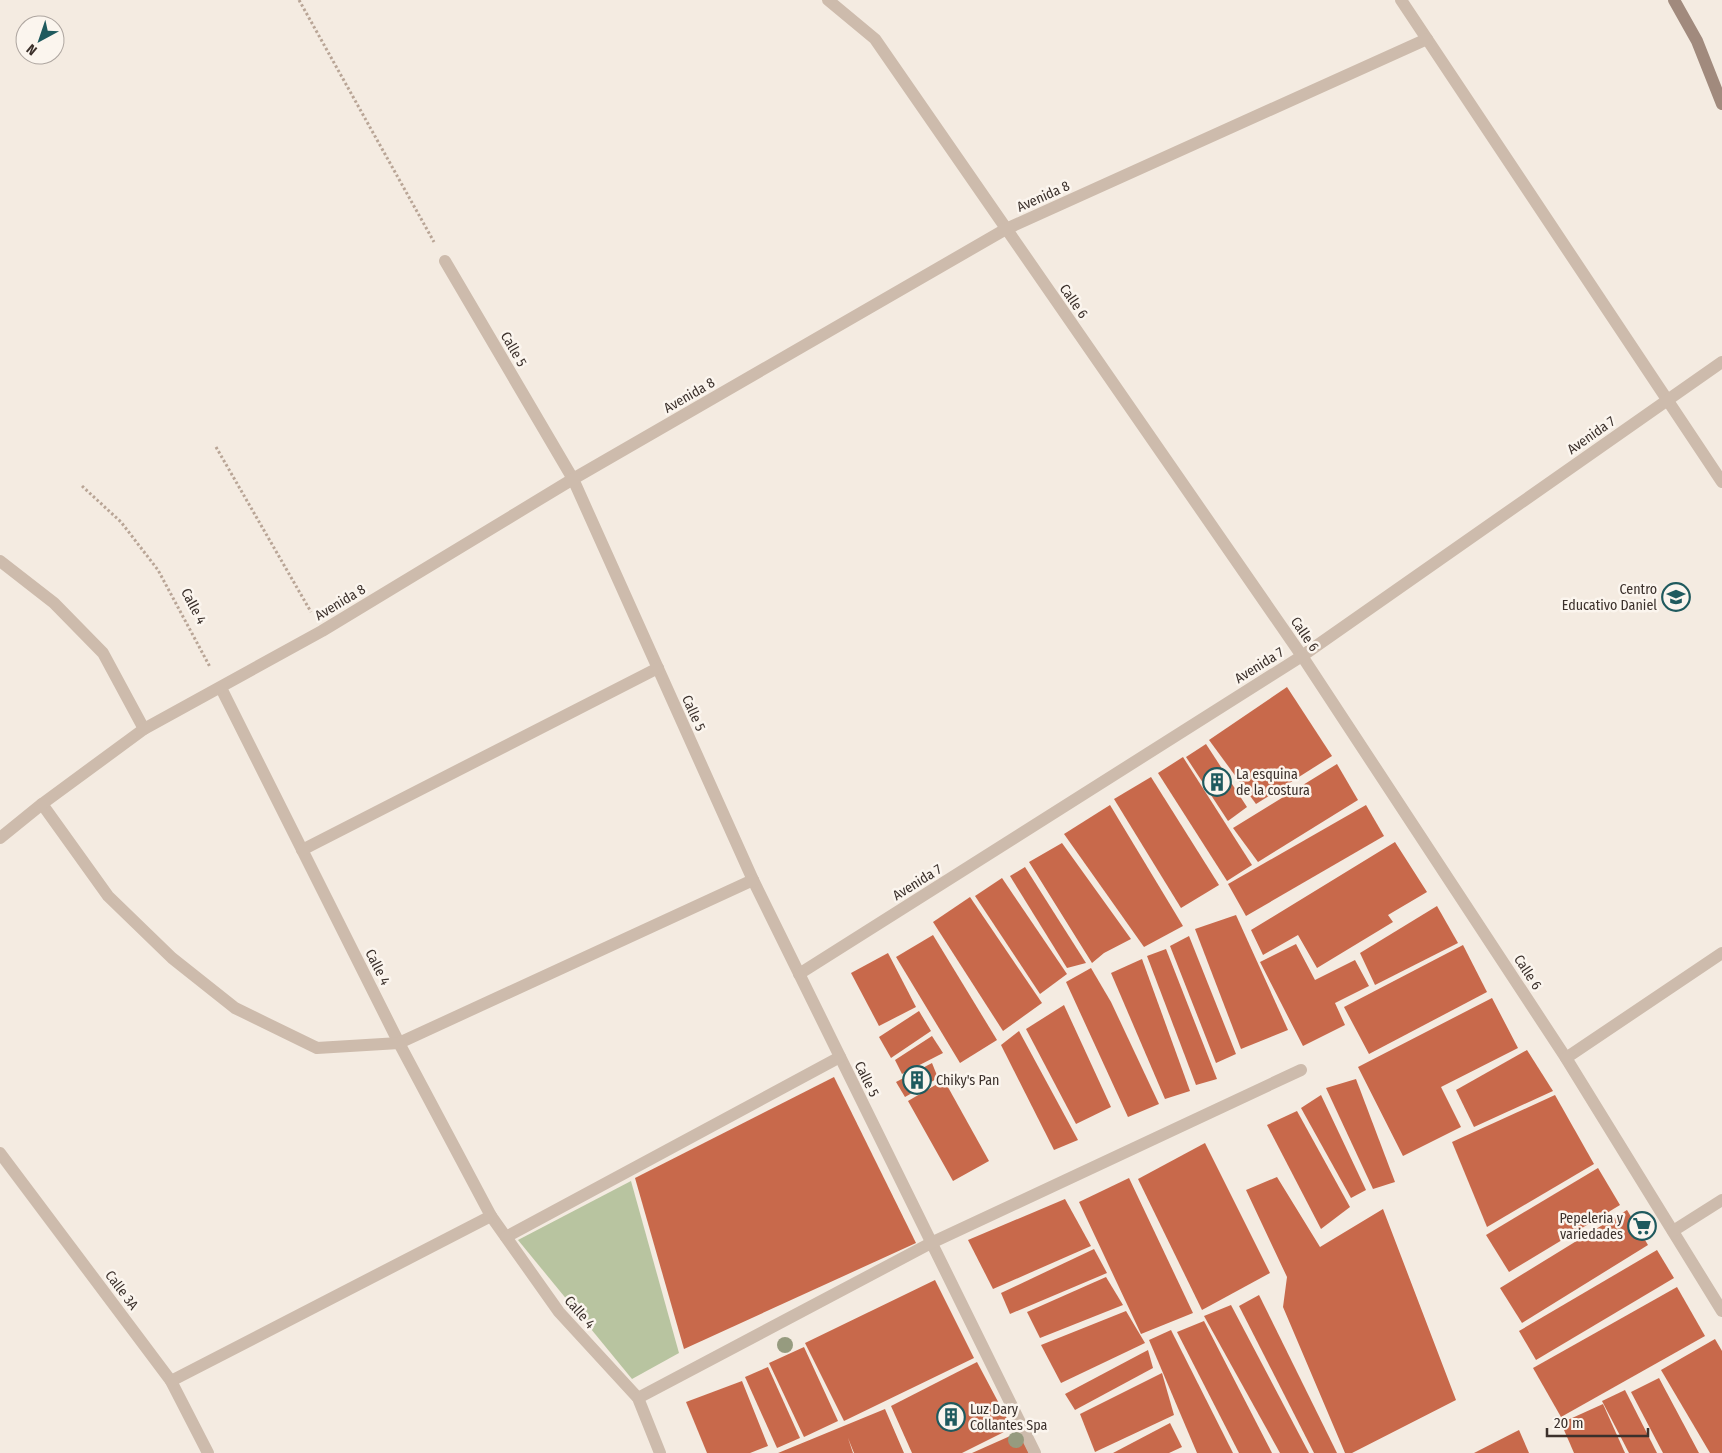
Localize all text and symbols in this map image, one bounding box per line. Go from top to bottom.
north arrow [15,15,65,65]
text: N [23,40,41,59]
street label: Avenida 8 [1014,177,1072,216]
street label: Calle 6 [1056,281,1092,322]
street label: Calle 5 [497,329,530,370]
street label: Avenida 8 [661,374,718,417]
street label: Avenida 7 [1564,413,1619,458]
street label: Avenida 8 [312,581,369,624]
place label: Centro Educativo Daniel [1562,581,1657,614]
school or university icon: Centro Educativo Daniel [1661,582,1691,612]
street label: Calle 4 [177,585,210,627]
street label: Calle 6 [1287,614,1322,655]
street label: Avenida 7 [1232,644,1287,687]
street label: Calle 5 [678,693,709,734]
place label: La esquina de la costura [1236,766,1310,799]
building icon: La esquina de la costura [1202,767,1232,797]
street label: Avenida 7 [890,861,945,904]
street label: Calle 4 [361,946,394,988]
street label: Calle 6 [1510,952,1545,993]
street label: Calle 5 [851,1059,882,1100]
building icon: Chiky's Pan [902,1065,932,1095]
place label: Chiky's Pan [936,1072,999,1089]
place label: Pepeleria y variedades [1559,1210,1624,1243]
supermarket icon: Pepeleria y variedades [1627,1211,1657,1241]
street label: Calle 3A [101,1267,142,1314]
street label: Calle 4 [561,1292,599,1332]
place label: Luz Dary Collantes Spa [970,1401,1048,1434]
building icon: Luz Dary Collantes Spa [936,1402,966,1432]
scale bar [1547,1406,1648,1438]
text: 20 m [1554,1414,1584,1432]

